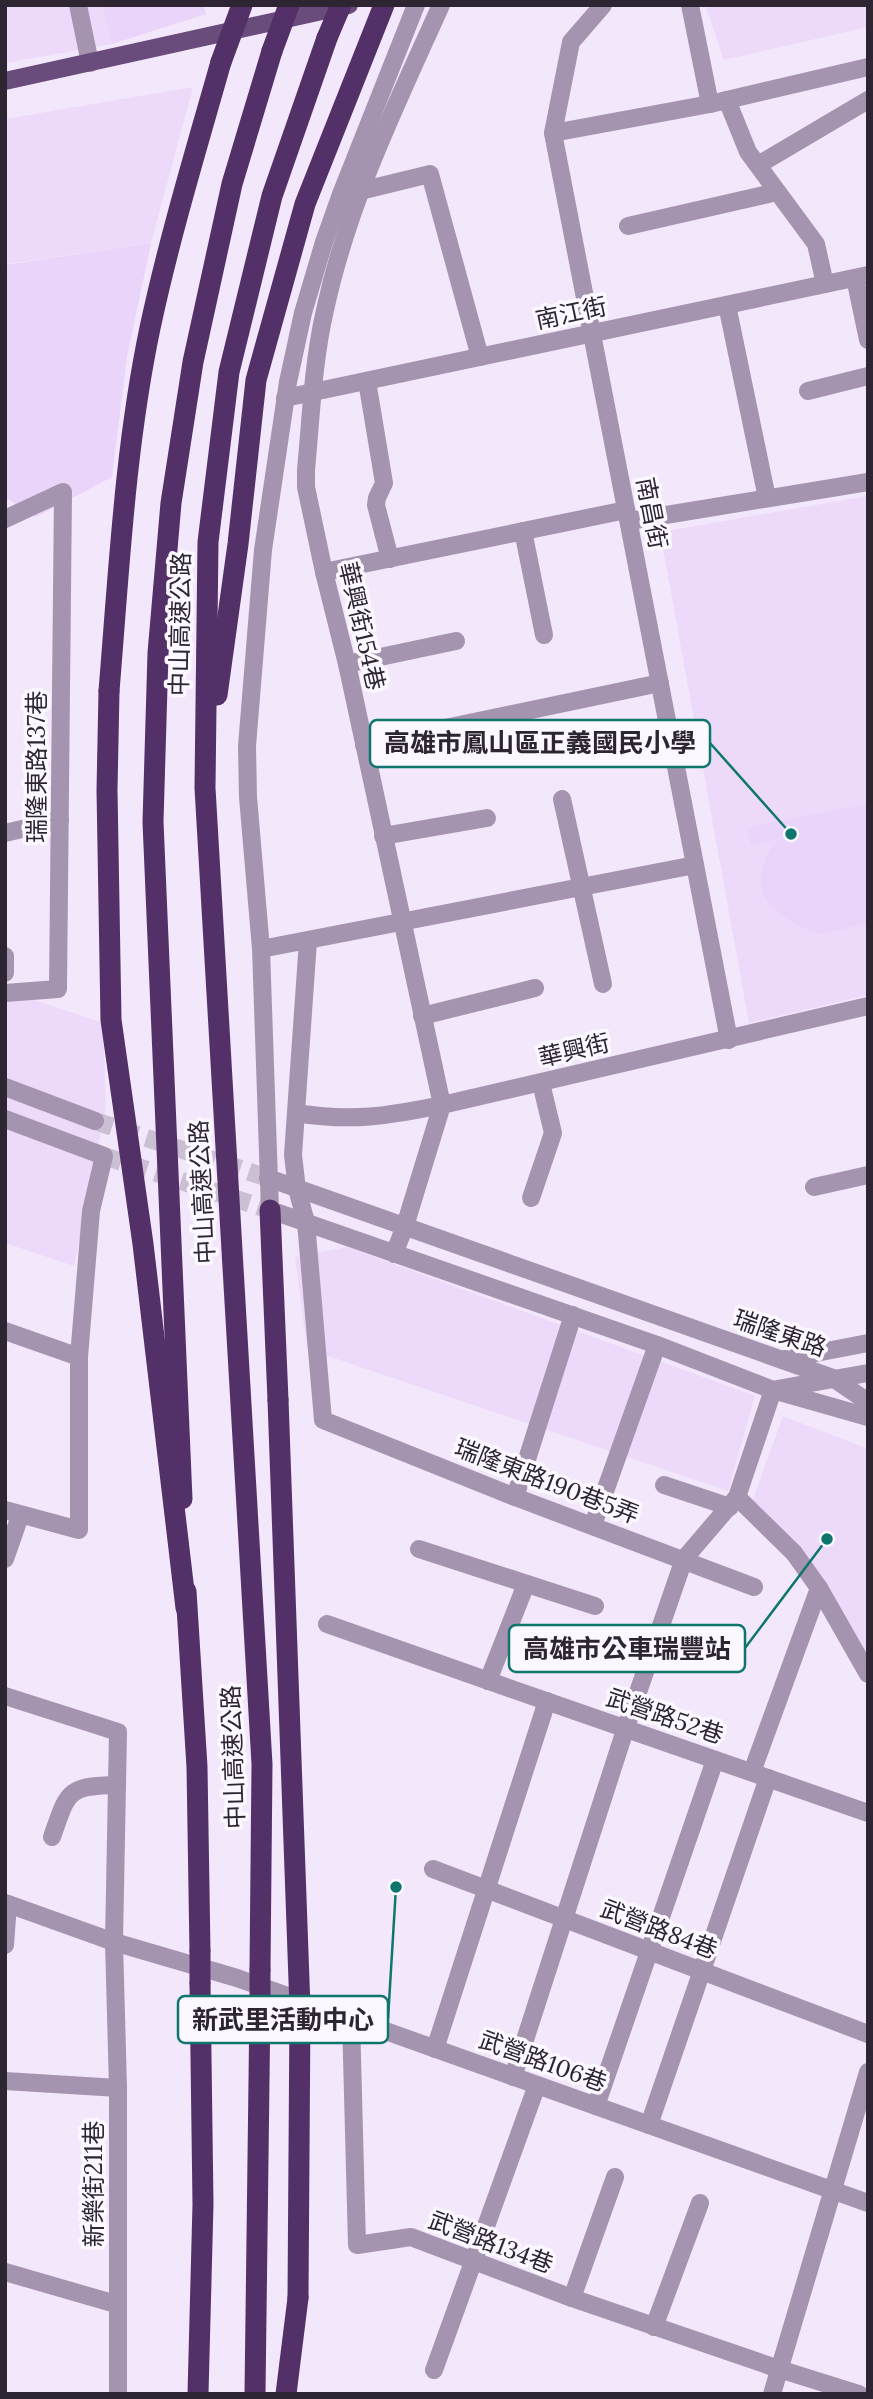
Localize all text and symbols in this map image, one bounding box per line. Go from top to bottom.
street label: 南江街 [533,290,609,336]
street label: 南昌街 [630,475,674,551]
street label: 中山高速公路 [163,552,197,696]
street label: 華興街154巷 [332,559,392,693]
street label: 瑞隆東路137巷 [21,691,52,843]
callout: 高雄市鳳山區正義國民小學 [370,720,710,767]
text: 高雄市鳳山區正義國民小學 [384,726,696,759]
street label: 華興街 [535,1027,613,1073]
street label: 中山高速公路 [183,1119,221,1265]
street label: 瑞隆東路 [730,1303,830,1363]
street label: 瑞隆東路190巷5弄 [451,1432,643,1530]
callout: 高雄市公車瑞豐站 [509,1625,745,1672]
text: 高雄市公車瑞豐站 [523,1632,731,1665]
street label: 武營路52巷 [602,1681,728,1751]
street label: 中山高速公路 [215,1685,251,1829]
street label: 武營路84巷 [596,1893,722,1965]
callout: 新武里活動中心 [178,1996,388,2043]
text: 新武里活動中心 [192,2003,374,2036]
street label: 武營路106巷 [475,2024,611,2098]
street label: 新樂街211巷 [78,2121,109,2247]
street label: 武營路134巷 [424,2204,558,2280]

